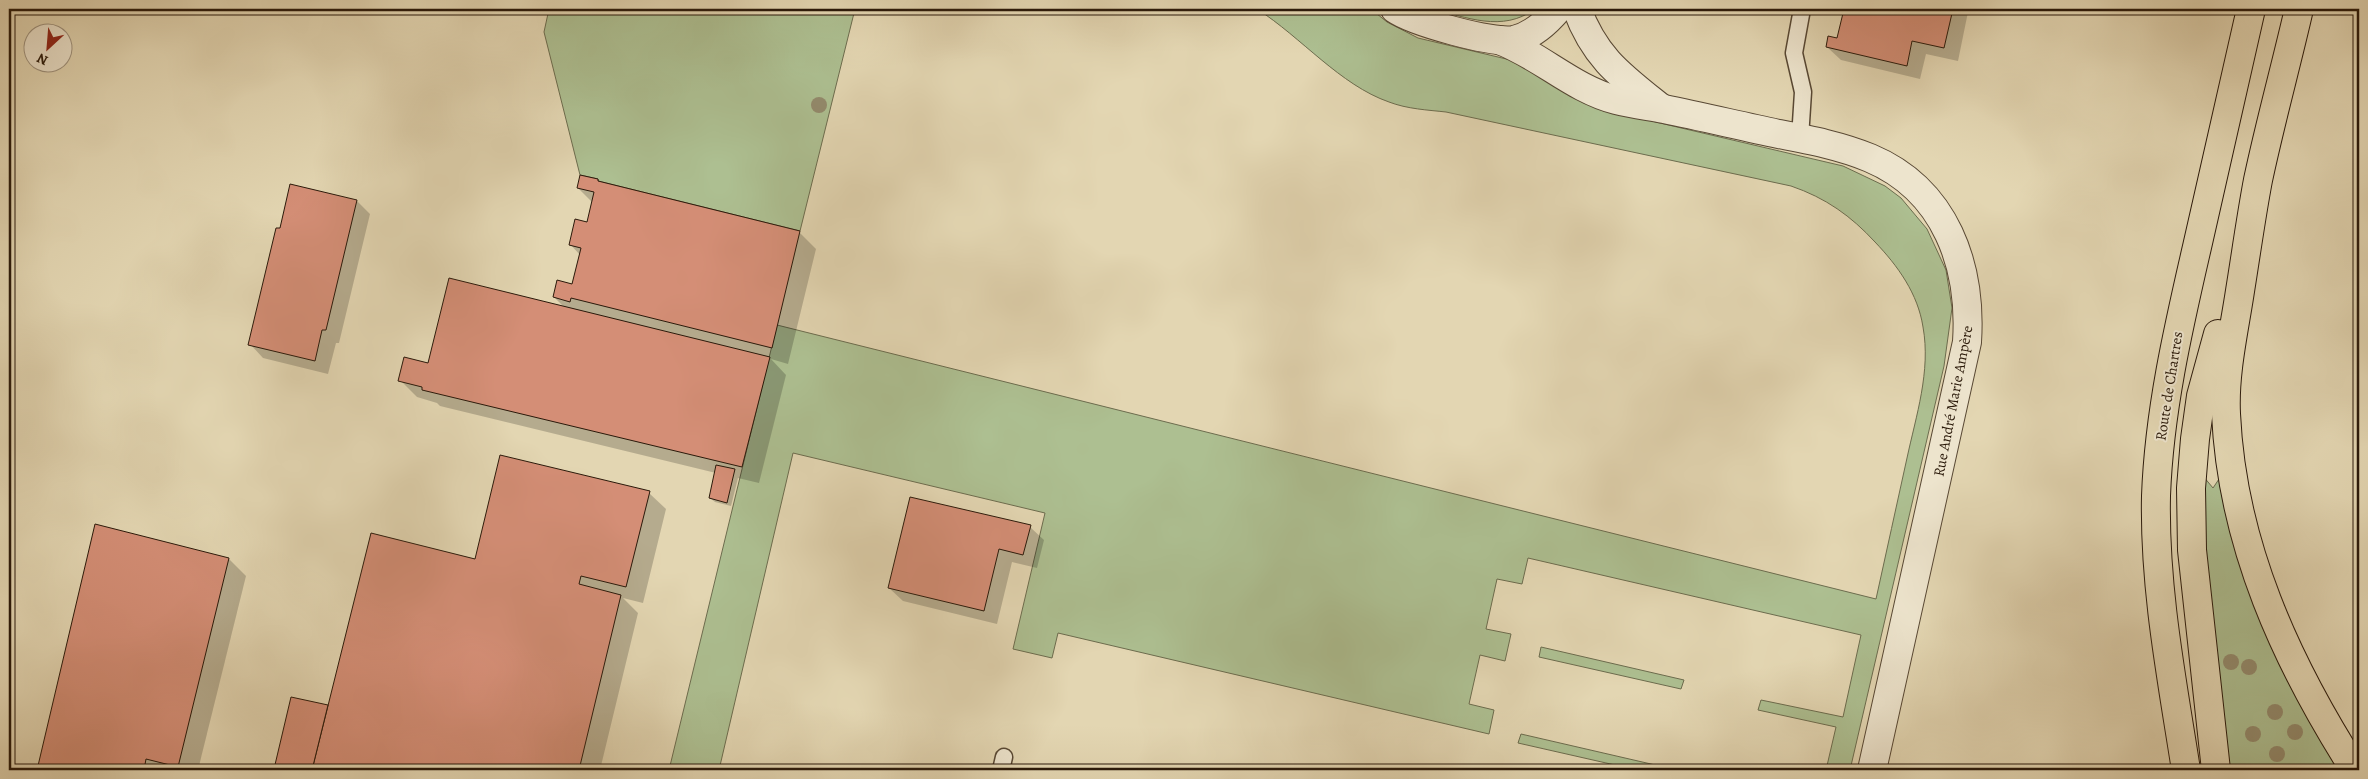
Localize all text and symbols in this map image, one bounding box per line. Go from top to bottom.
north arrow [22,22,72,72]
text: N [34,48,51,70]
street label: Rue André Marie Ampère [1929,323,1978,478]
street label: Route de Chartres [2151,330,2187,442]

